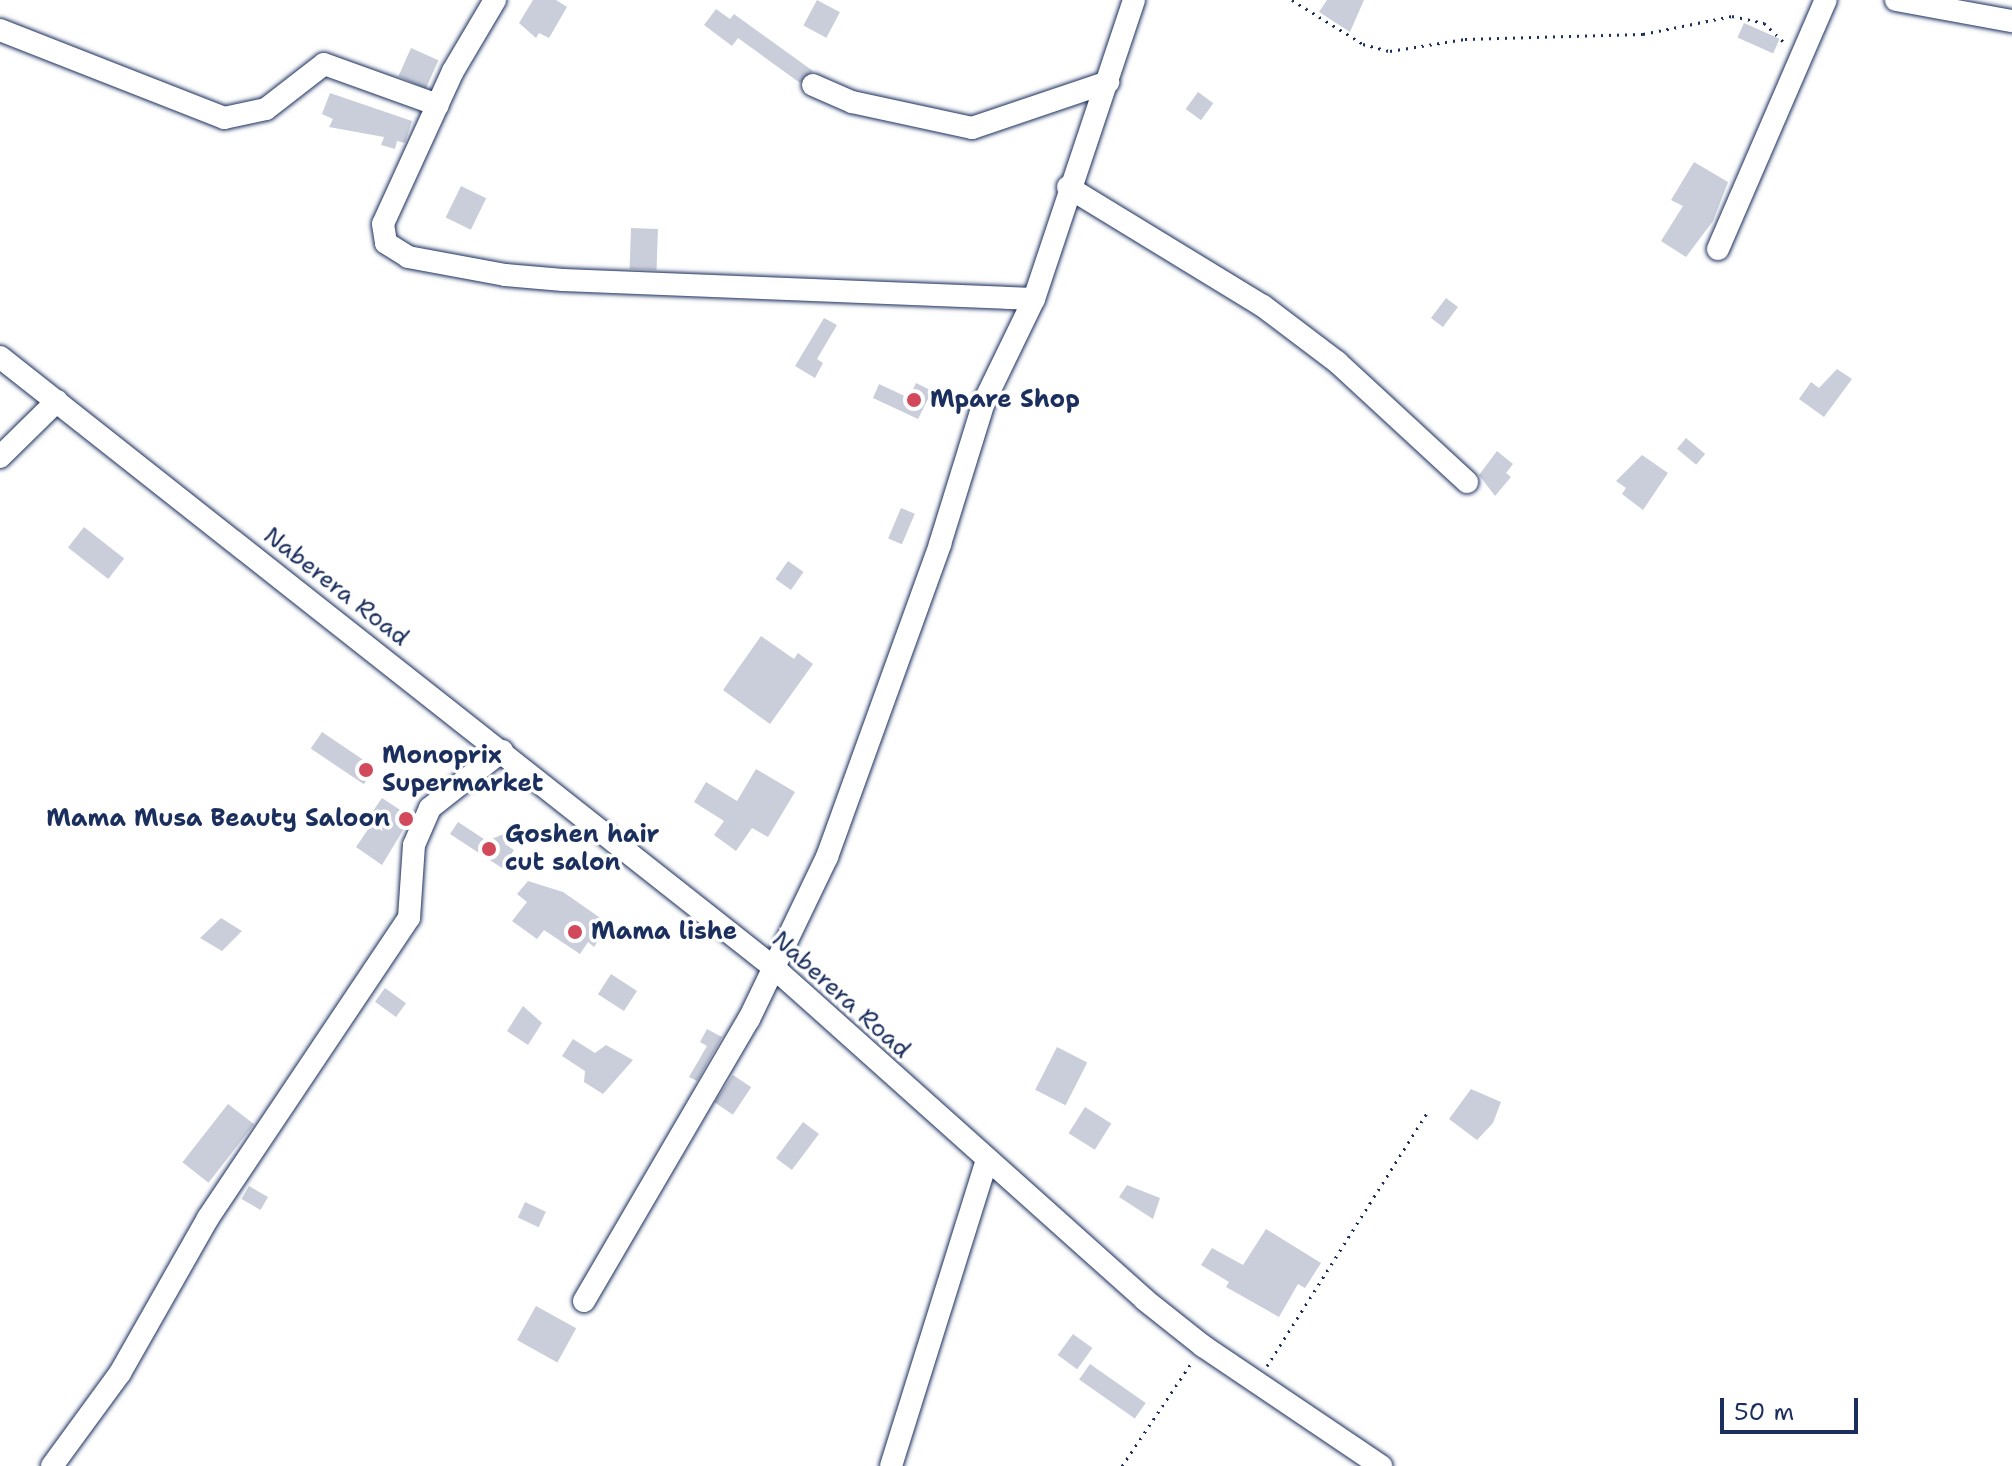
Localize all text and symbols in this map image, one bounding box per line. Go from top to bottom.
place label: Mpare Shop [930,386,1080,414]
marker: Mpare Shop [905,391,923,409]
street label: Naberera Road [258,521,414,653]
place label: Monoprix Supermarket [382,742,543,798]
marker: Monoprix Supermarket [357,761,375,779]
place label: Mama Musa Beauty Saloon [46,805,390,833]
marker: Mama Musa Beauty Saloon [397,810,415,828]
place label: Goshen hair cut salon [505,821,660,877]
marker: Goshen hair cut salon [480,840,498,858]
place label: Mama lishe [591,918,737,946]
marker: Mama lishe [566,923,584,941]
street label: Naberera Road [766,925,916,1065]
scale bar [1724,1382,1862,1432]
text: 50 m [1734,1396,1794,1428]

